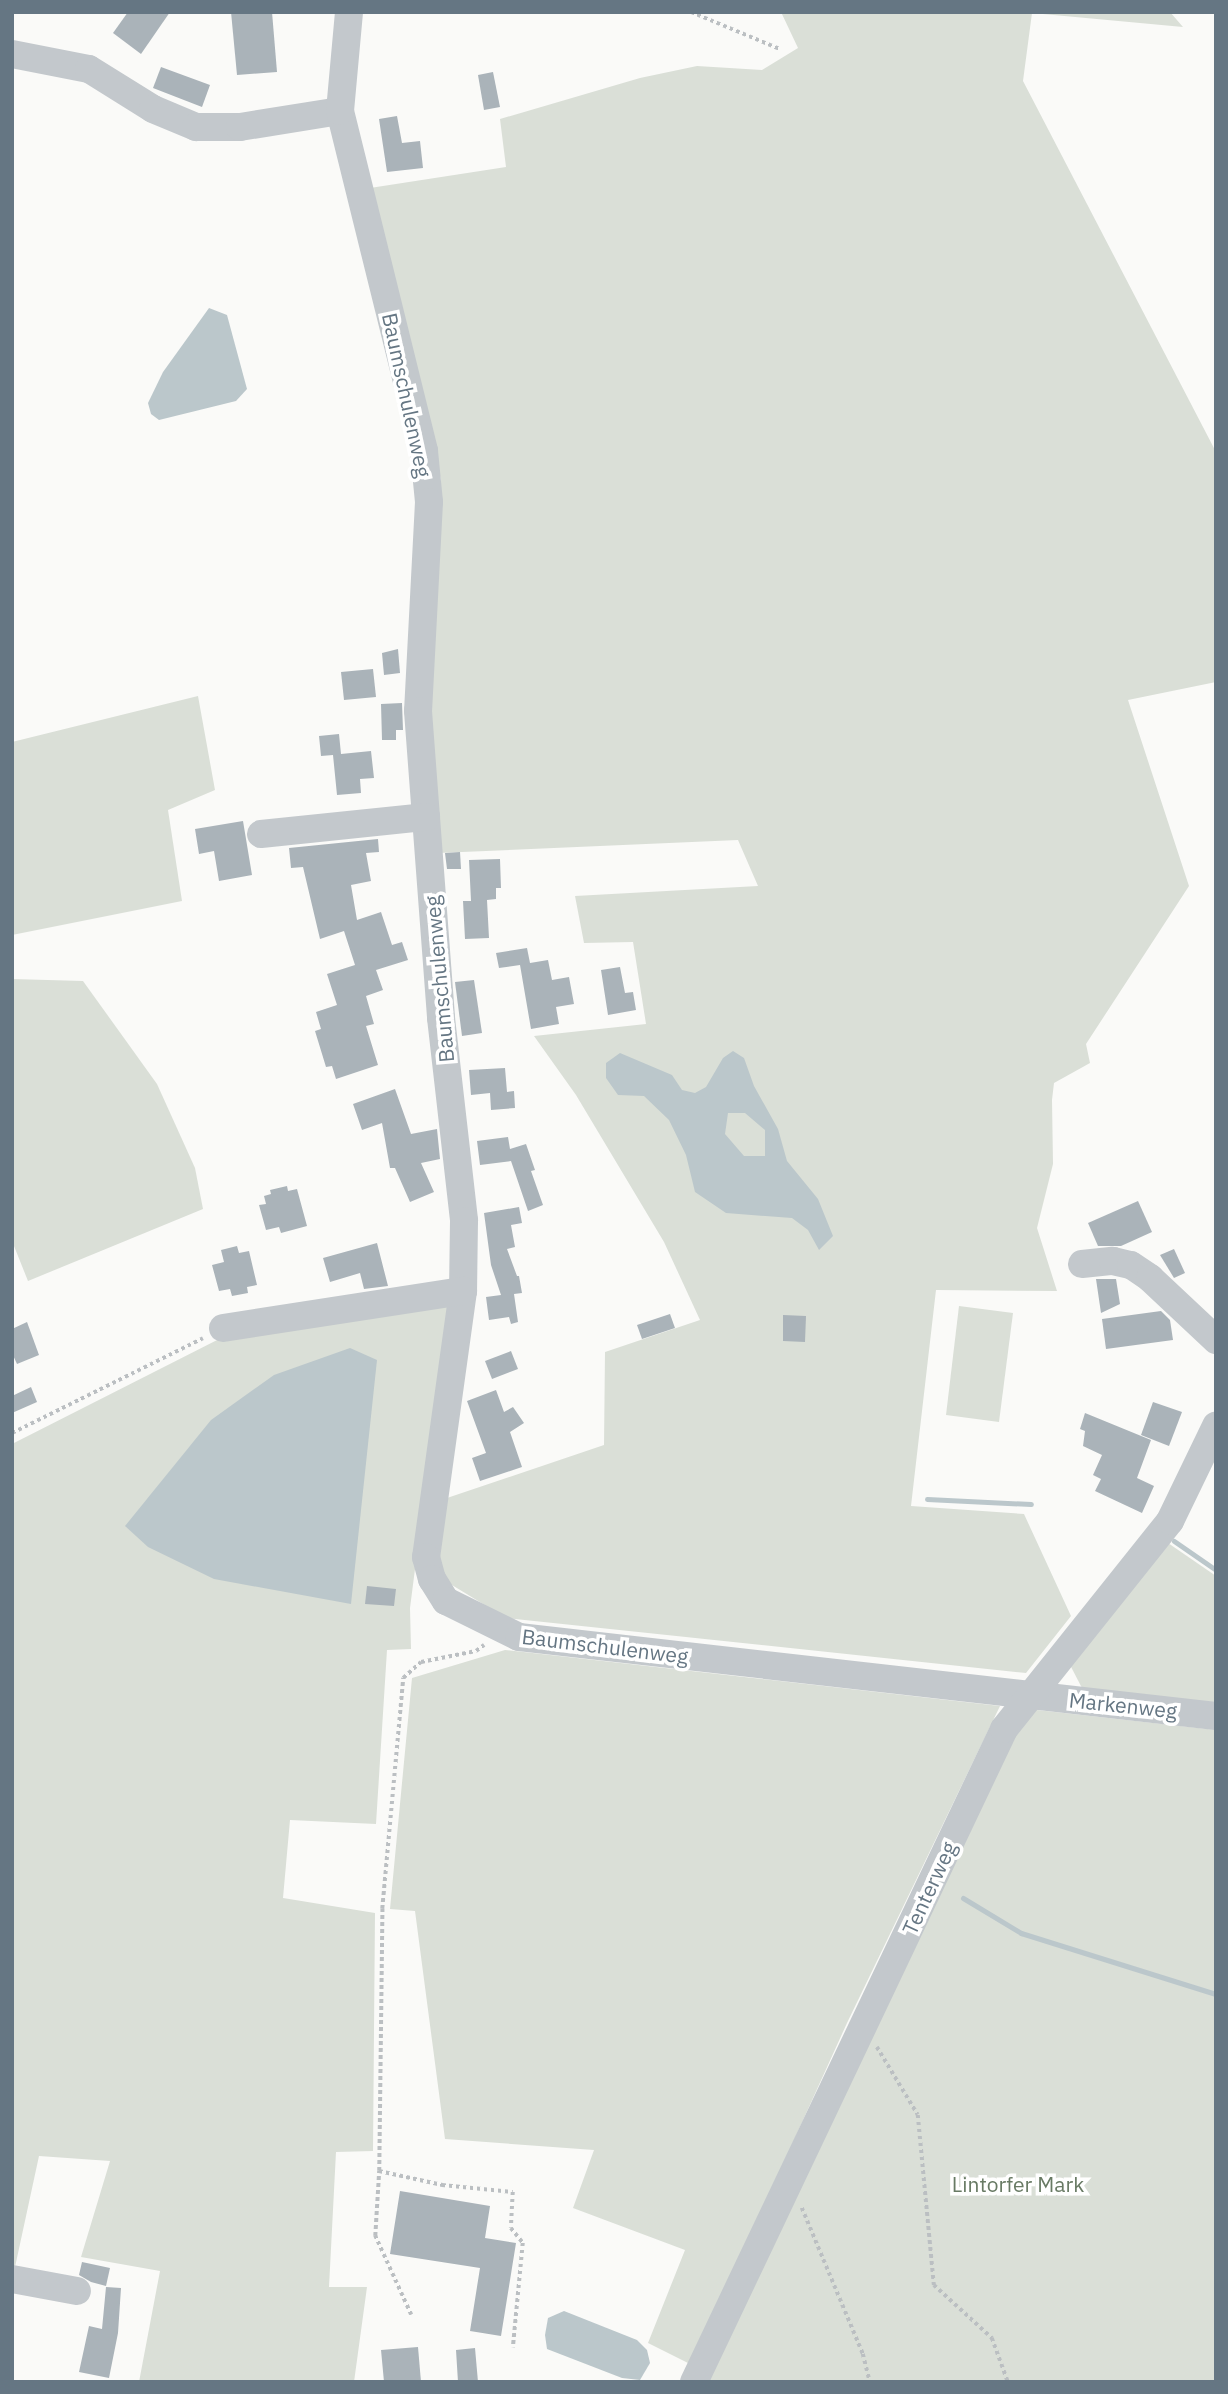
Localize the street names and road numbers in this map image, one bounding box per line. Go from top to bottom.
street label: Baumschulenweg [377,310,437,480]
street label: Baumschulenweg [419,894,459,1064]
street label: Baumschulenweg [520,1623,690,1669]
street label: Markenweg [1068,1687,1178,1723]
street label: Tenterweg [897,1838,961,1938]

